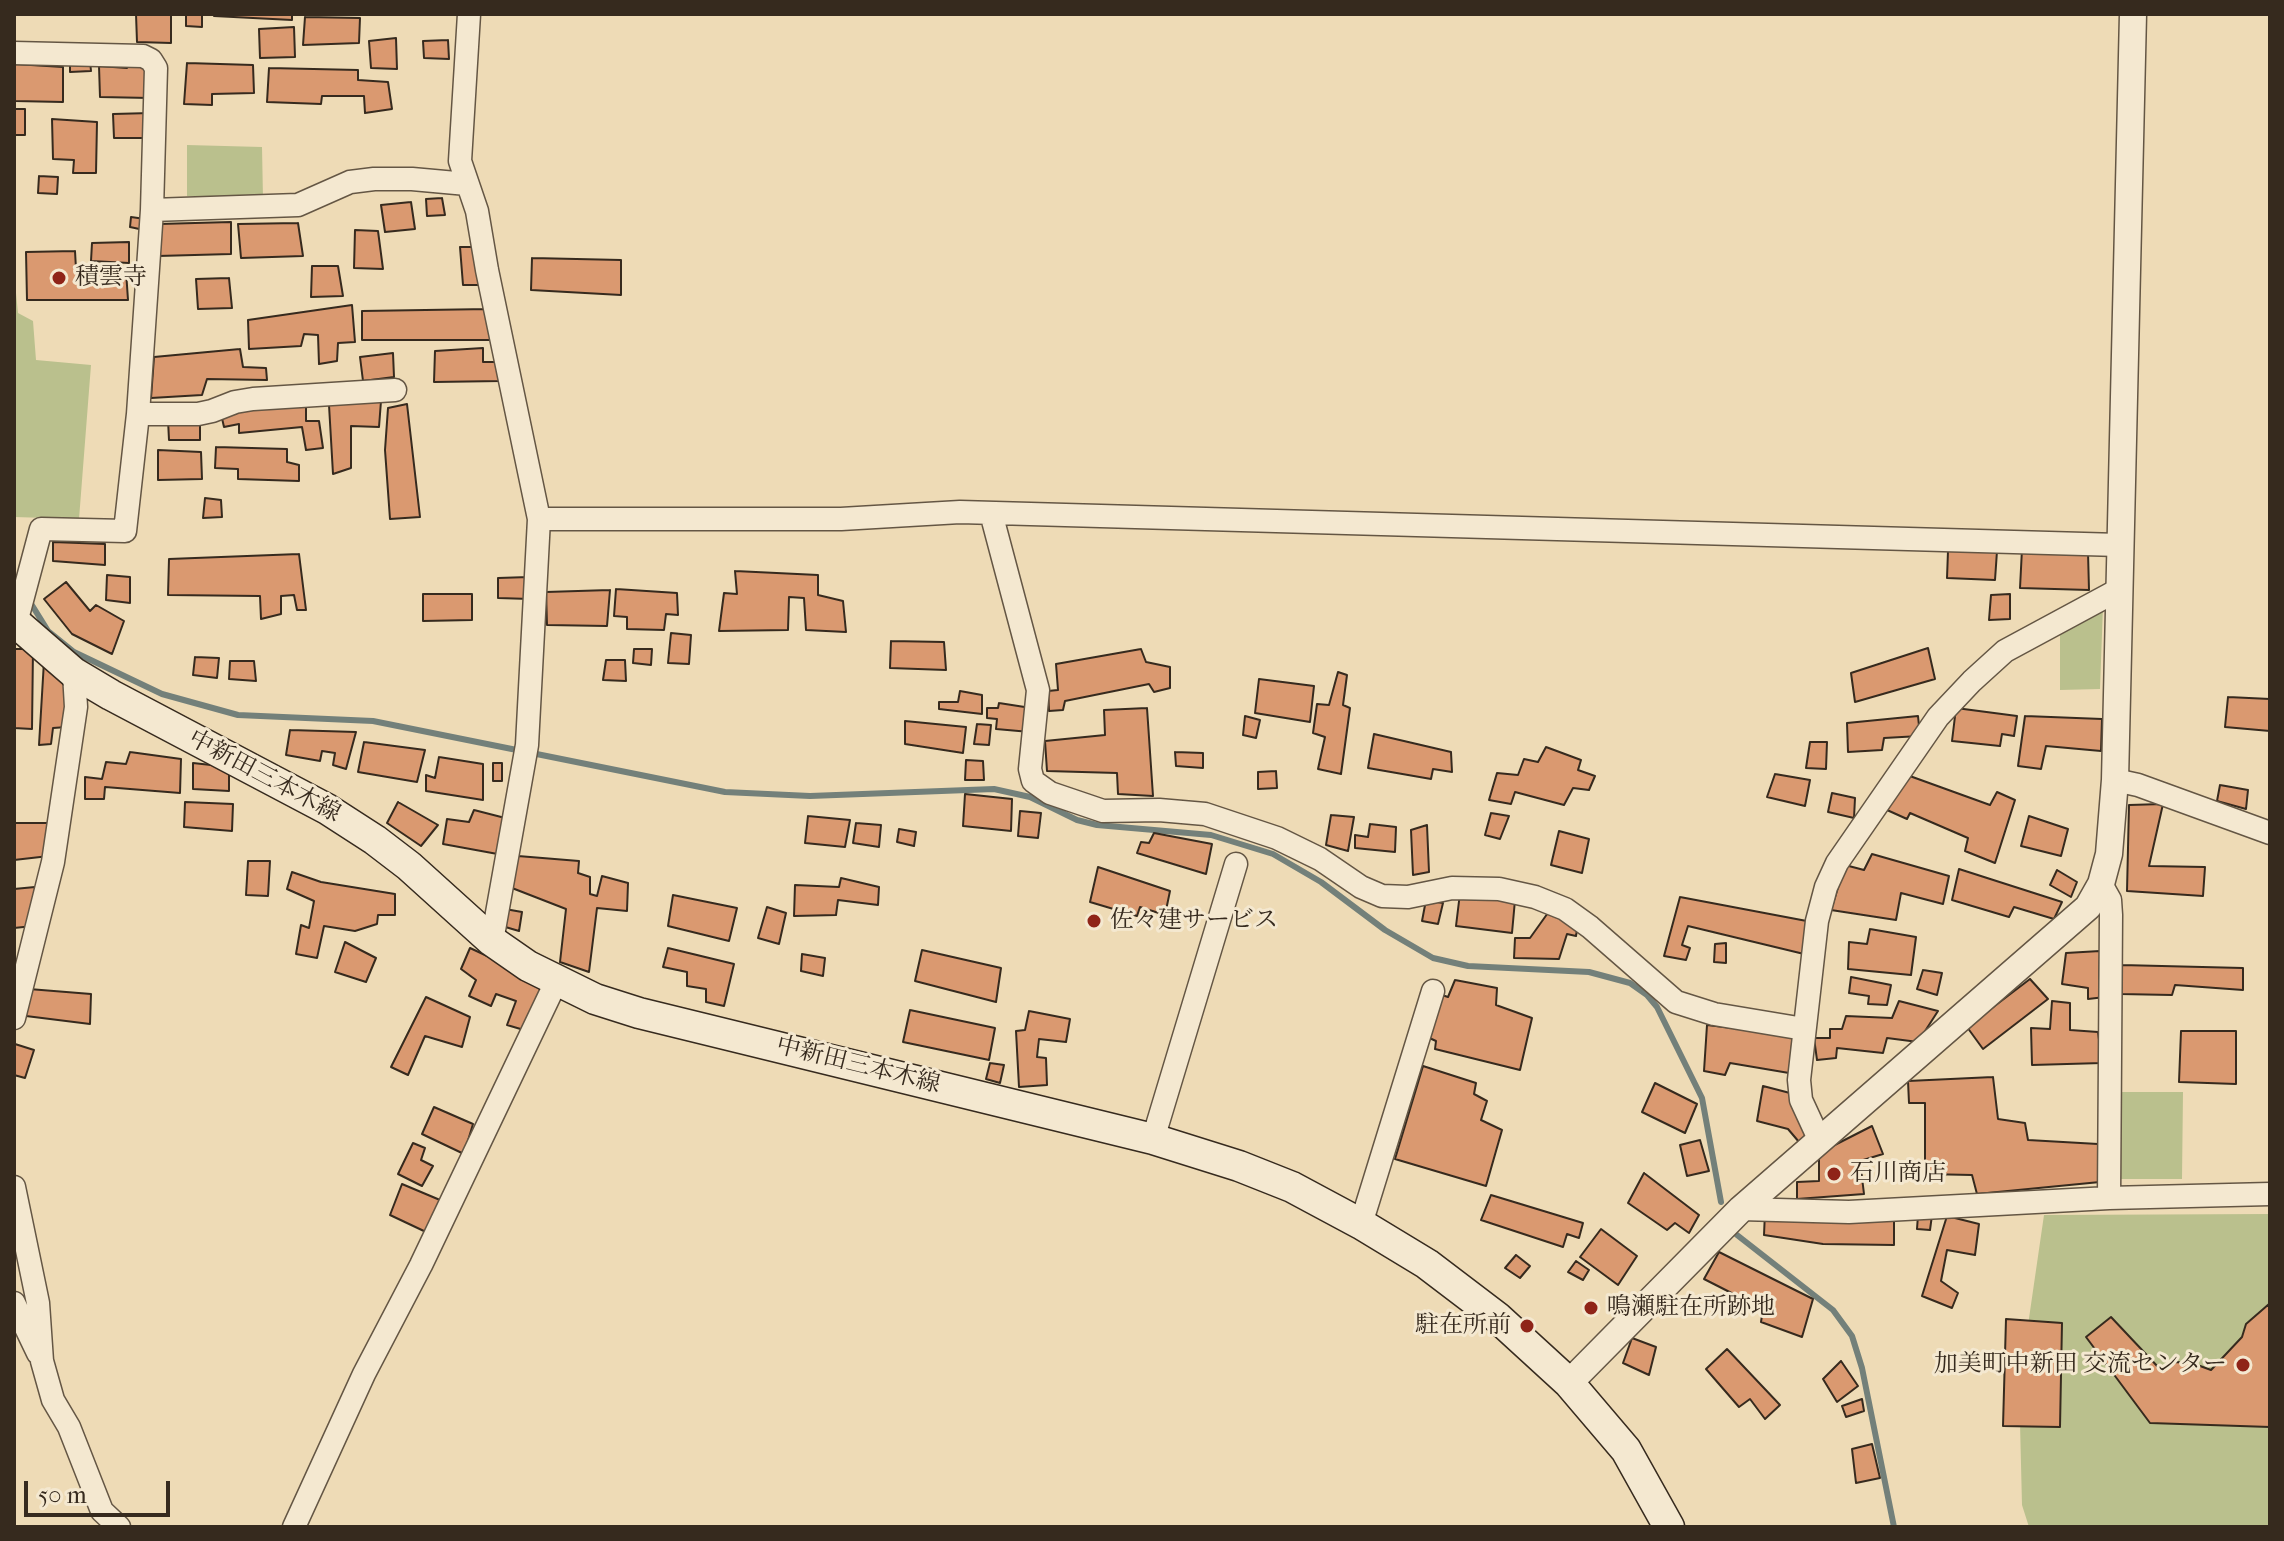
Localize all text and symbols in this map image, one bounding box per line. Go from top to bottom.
place label: 積雲寺 [75,264,147,292]
marker: 積雲寺 [50,269,68,287]
street label: 中新田三本木線 [183,725,345,829]
place label: 佐々建サービス [1110,907,1278,935]
marker: 佐々建サービス [1085,912,1103,930]
street label: 中新田三本木線 [773,1032,943,1100]
place label: 石川商店 [1850,1160,1946,1188]
marker: 石川商店 [1825,1165,1843,1183]
place label: 鳴瀬駐在所跡地 [1607,1294,1775,1322]
marker: 鳴瀬駐在所跡地 [1582,1299,1600,1317]
place label: 駐在所前 [1415,1312,1511,1340]
marker: 駐在所前 [1518,1317,1536,1335]
place label: 加美町中新田 交流センター [1934,1351,2227,1379]
marker: 加美町中新田 交流センター [2234,1356,2252,1374]
scale bar [28,1465,174,1515]
text: 50 m [38,1481,87,1509]

